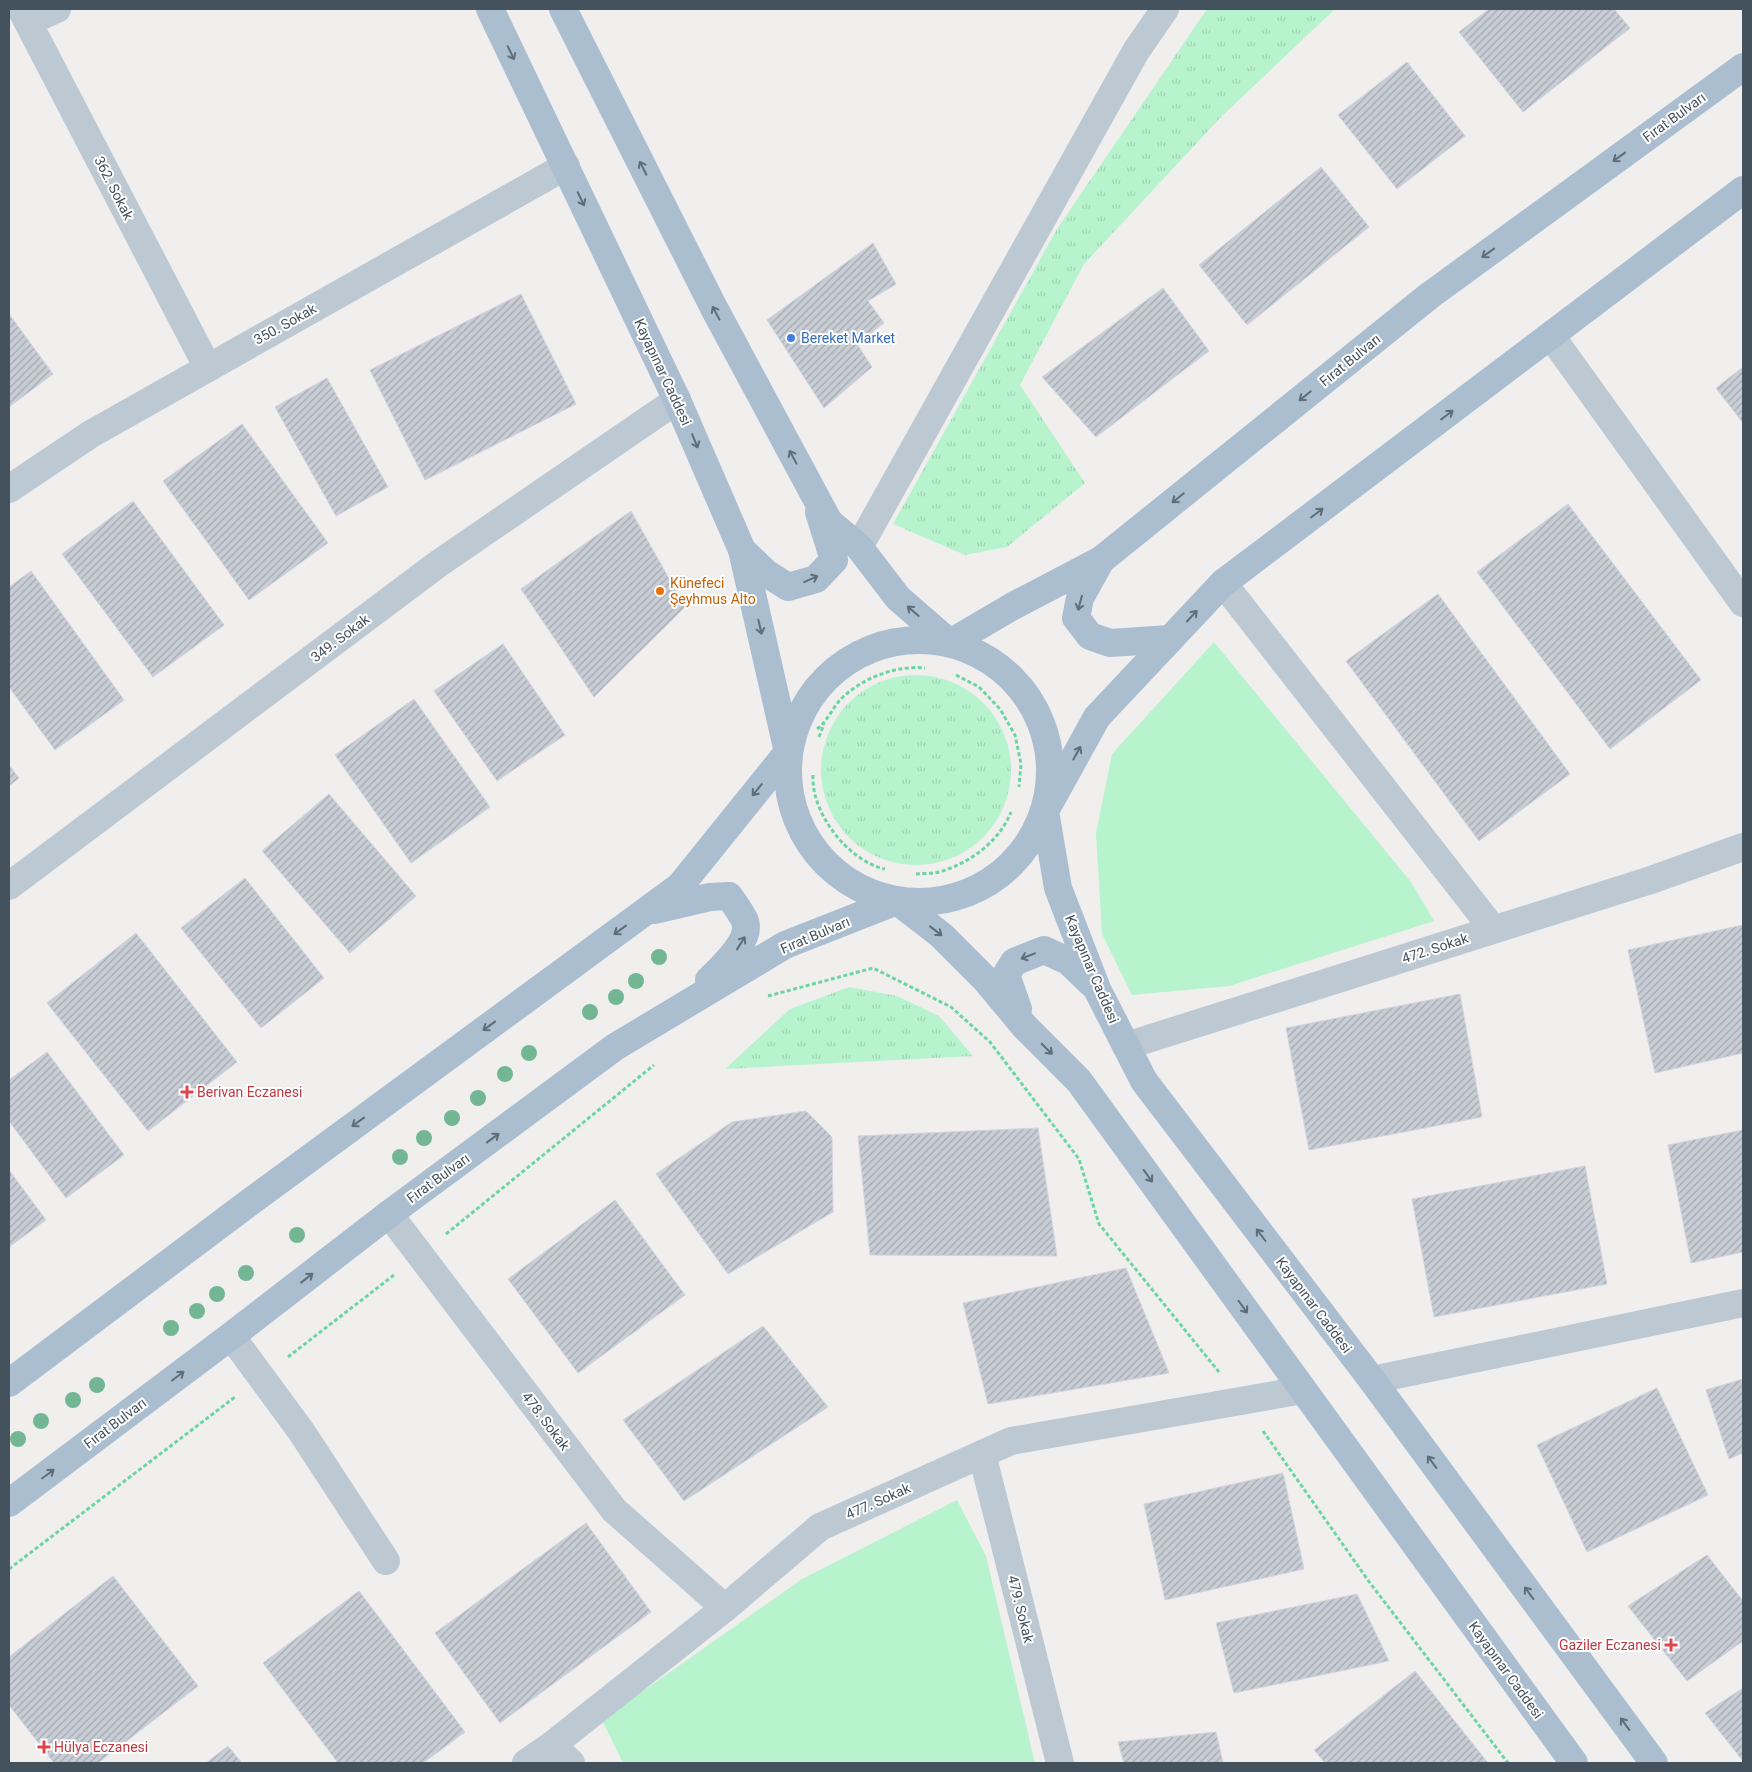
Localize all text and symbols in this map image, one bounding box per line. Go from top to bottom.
one-way arrow [507,45,516,60]
street label: Fırat Bulvarı [1639,89,1709,145]
one-way arrow [1612,152,1626,162]
street label: 362. Sokak [91,154,137,223]
one-way arrow [638,161,648,176]
one-way arrow [577,191,587,206]
one-way arrow [1481,248,1495,258]
street label: 350. Sokak [251,300,320,348]
one-way arrow [711,306,721,321]
street label: Kayapınar Caddesi [631,316,695,428]
place label: Bereket Market [801,330,896,346]
street label: Fırat Bulvarı [1316,331,1384,389]
marker: Bereket Market [785,332,797,344]
one-way arrow [1299,391,1312,402]
one-way arrow [1440,410,1454,420]
one-way arrow [691,433,701,448]
one-way arrow [788,449,798,464]
one-way arrow [1172,492,1185,503]
one-way arrow [1310,507,1323,518]
one-way arrow [804,573,819,583]
place label: Künefeci Şeyhmus Alto [670,575,756,607]
marker: Künefeci Şeyhmus Alto [654,585,666,597]
one-way arrow [1075,595,1084,611]
one-way arrow [907,605,920,616]
one-way arrow [1186,609,1198,622]
street label: 349. Sokak [308,610,373,665]
one-way arrow [755,618,765,634]
one-way arrow [1072,745,1082,760]
one-way arrow [752,783,763,796]
street label: Fırat Bulvarı [778,913,852,957]
street label: Kayapınar Caddesi [1062,913,1122,1025]
one-way arrow [614,924,627,935]
one-way arrow [929,925,942,936]
street label: 472. Sokak [1400,929,1471,966]
one-way arrow [736,936,746,950]
one-way arrow [1021,952,1036,961]
one-way arrow [482,1021,496,1031]
one-way arrow [1040,1043,1053,1055]
place label: Berivan Eczanesi [197,1084,302,1100]
marker: Berivan Eczanesi [181,1086,193,1098]
one-way arrow [351,1117,365,1127]
one-way arrow [486,1133,500,1143]
street label: Fırat Bulvarı [403,1150,473,1206]
one-way arrow [1142,1169,1153,1182]
one-way arrow [1255,1229,1266,1242]
street label: Kayapınar Caddesi [1273,1254,1355,1356]
one-way arrow [300,1272,313,1283]
one-way arrow [1238,1300,1248,1314]
one-way arrow [171,1371,185,1381]
street label: 478. Sokak [519,1389,574,1454]
street label: Fırat Bulvarı [81,1394,149,1452]
one-way arrow [1427,1455,1437,1469]
one-way arrow [41,1468,54,1479]
street label: 477. Sokak [843,1479,914,1522]
street label: 479. Sokak [1005,1574,1037,1645]
one-way arrow [1523,1587,1534,1600]
street label: Kayapınar Caddesi [1465,1618,1547,1722]
place label: Gaziler Eczanesi [1559,1637,1661,1653]
marker: Gaziler Eczanesi [1665,1639,1677,1651]
one-way arrow [1620,1717,1630,1731]
place label: Hülya Eczanesi [54,1739,148,1755]
marker: Hülya Eczanesi [38,1741,50,1753]

